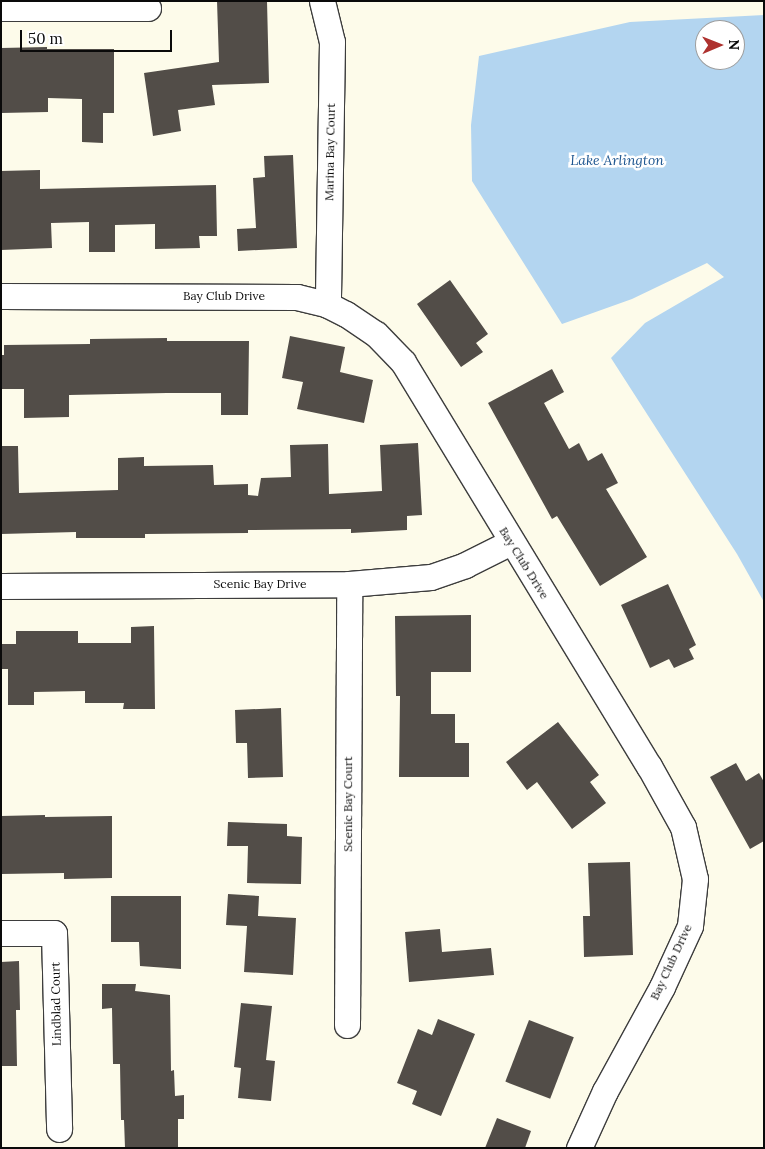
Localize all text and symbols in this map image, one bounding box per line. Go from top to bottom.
scale bar [22,20,175,52]
north arrow [695,20,745,70]
text: 50 m [28,29,63,48]
text: N [725,39,743,50]
street label: Marina Bay Court [322,103,338,201]
water label: Lake Arlington [570,152,664,168]
street label: Bay Club Drive [183,289,265,303]
street label: Bay Club Drive [496,524,552,602]
street label: Scenic Bay Drive [214,577,306,591]
street label: Scenic Bay Court [341,756,355,852]
street label: Bay Club Drive [647,922,695,1002]
street label: Lindblad Court [48,962,64,1046]

